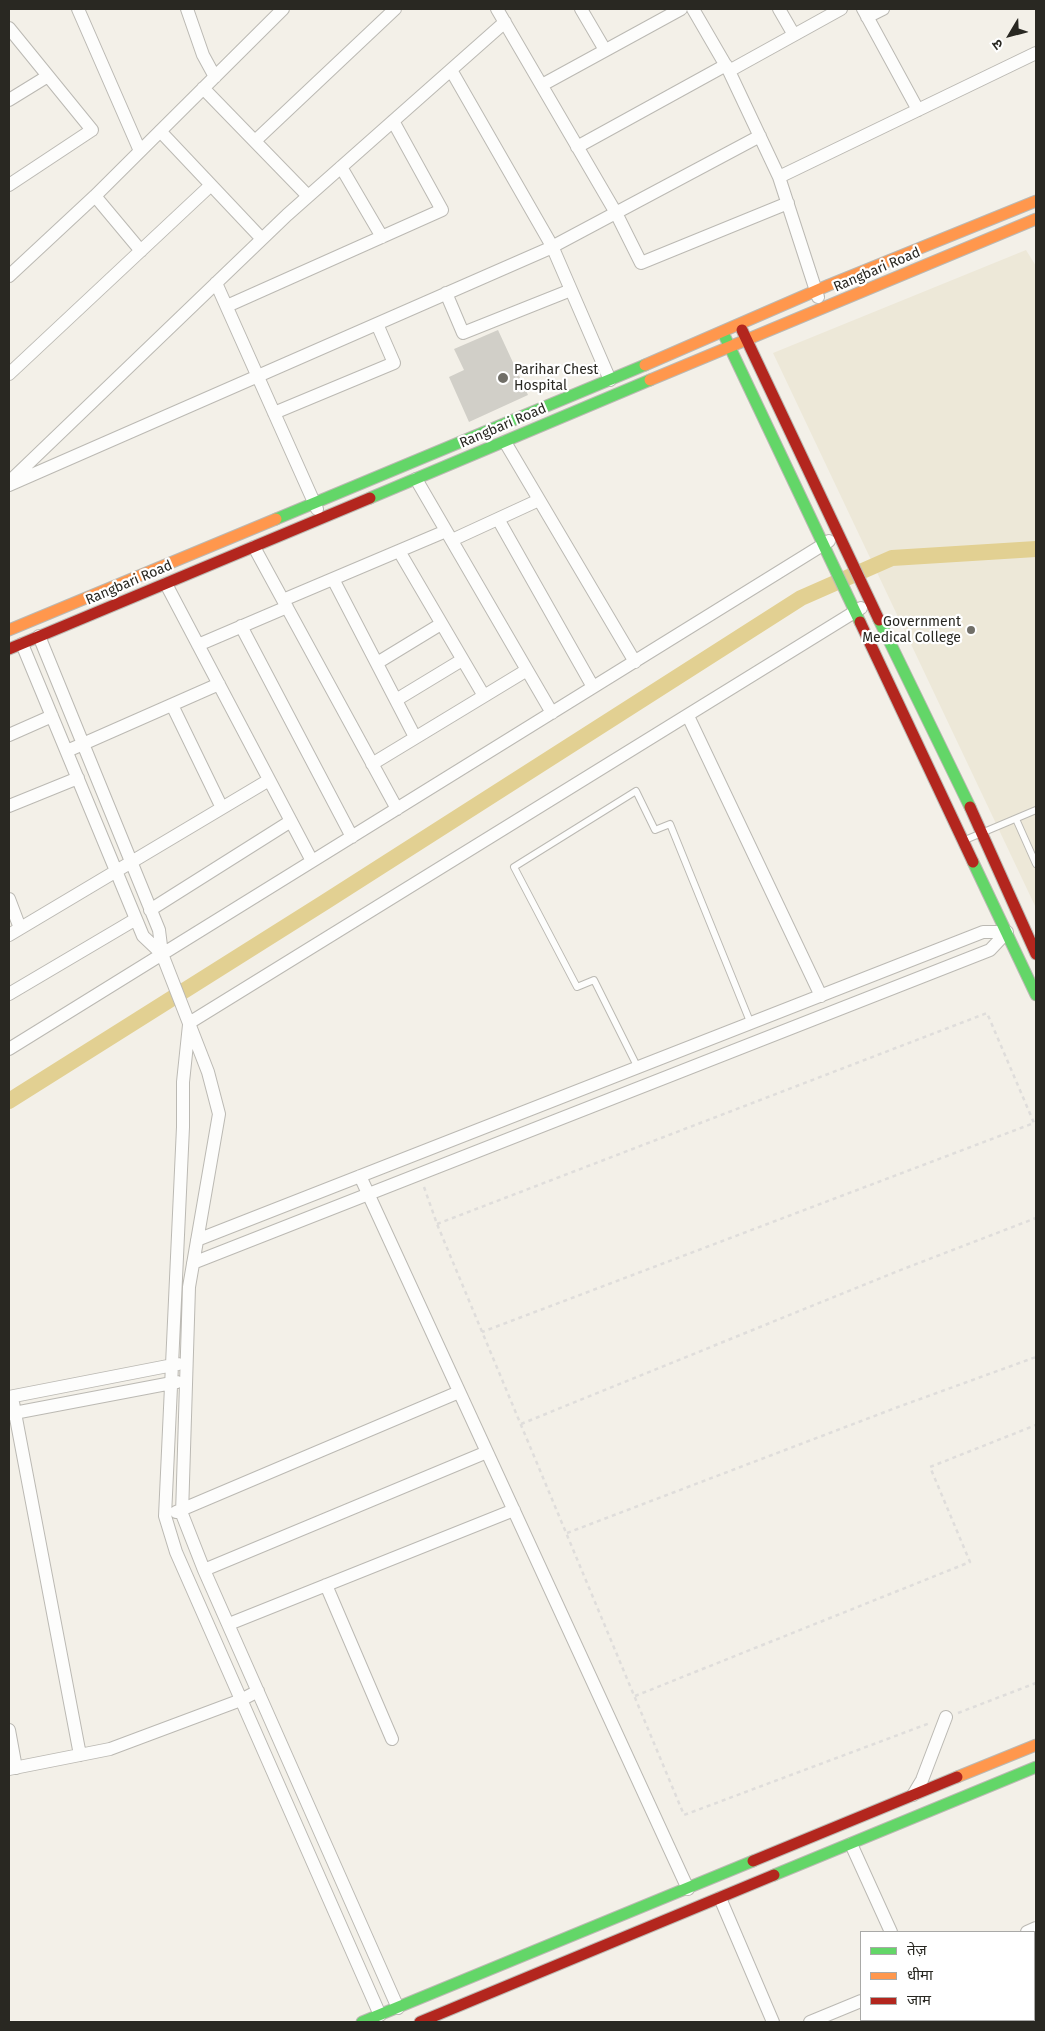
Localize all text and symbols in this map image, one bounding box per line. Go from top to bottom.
north arrow [985,10,1035,60]
text: उ [988,36,1007,53]
street label: Rangbari Road [831,244,923,296]
place label: Parihar Chest Hospital [514,362,598,394]
marker: Parihar Chest Hospital [496,371,510,385]
street label: Rangbari Road [457,400,549,452]
street label: Rangbari Road [83,557,175,609]
place label: Government Medical College [862,614,961,646]
marker: Government Medical College [965,624,977,636]
legend [860,1931,1035,2021]
text: तेज़ [907,1941,927,1959]
text: धीमा [907,1966,933,1984]
text: जाम [907,1991,931,2009]

